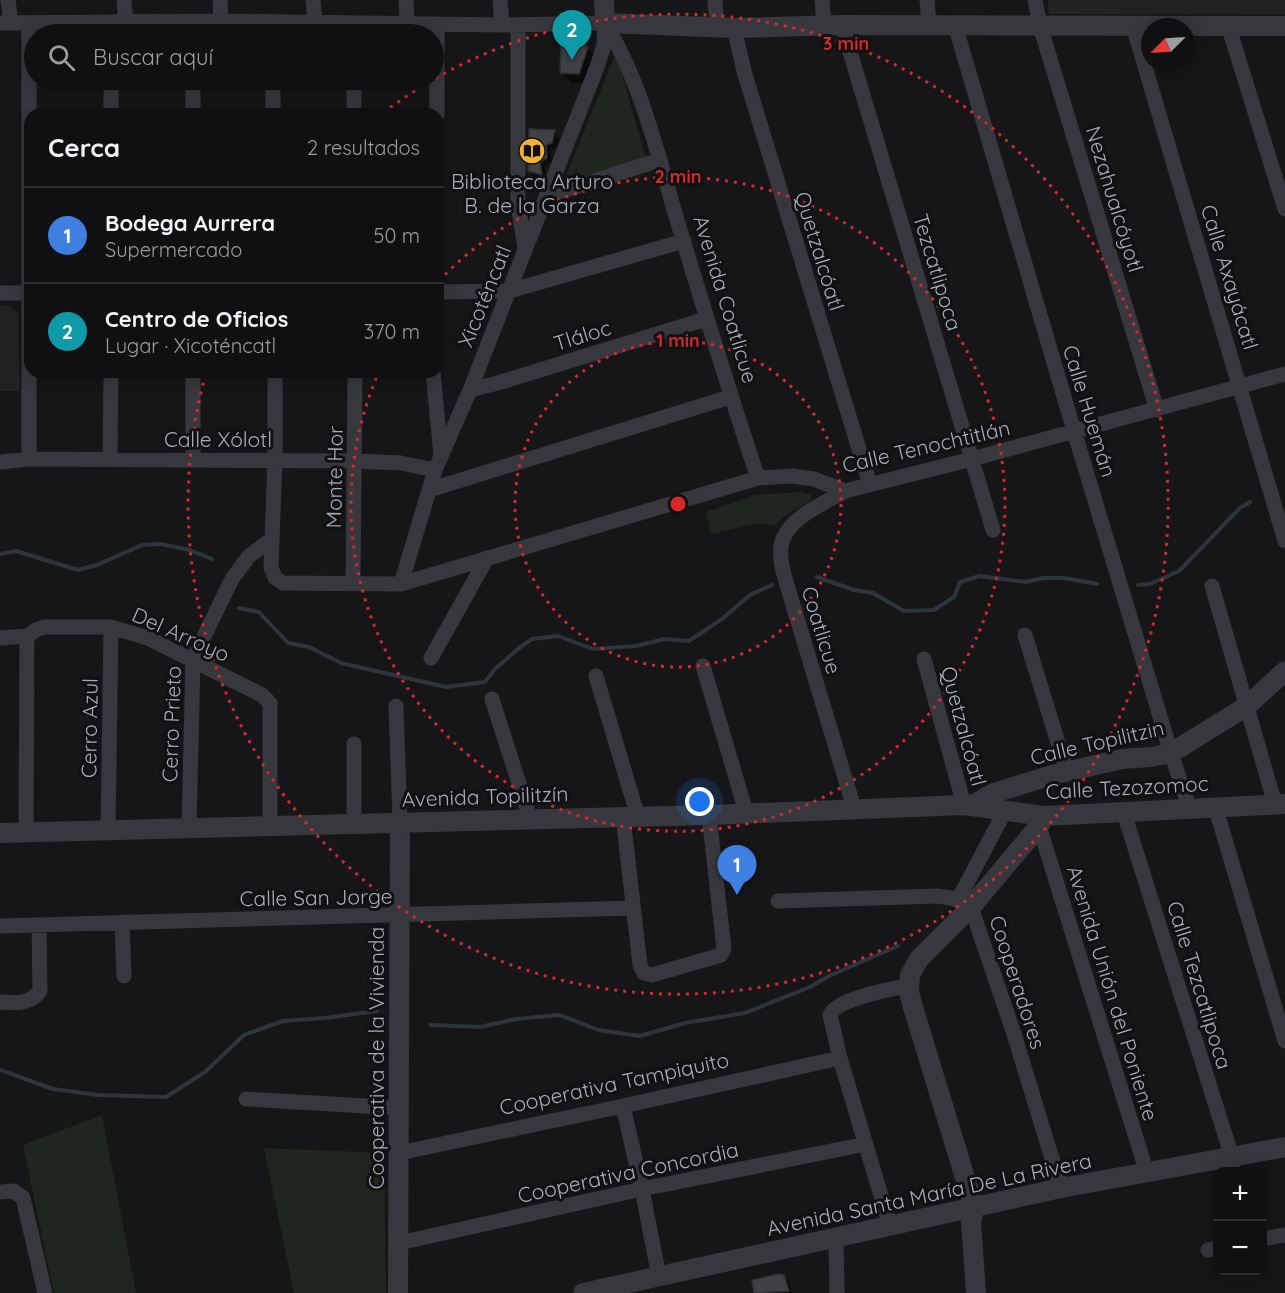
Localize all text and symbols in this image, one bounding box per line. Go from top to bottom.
pin: 2 [552,10,592,60]
north arrow [1141,18,1195,72]
search box [24,24,444,90]
text: 3 min [823,32,869,55]
icon: search [45,41,78,74]
text: Buscar aquí [93,43,213,71]
street label: Nezahualcóyotl [1080,123,1150,275]
text: Cerca [48,131,120,164]
text: 2 resultados [307,135,420,160]
library icon: Biblioteca Arturo B. de la Garza [517,136,547,166]
text: 2 min [655,165,701,188]
place label: Biblioteca Arturo B. de la Garza [451,168,613,218]
street label: Quetzalcóatl [790,188,850,314]
street label: Calle Axayácatl [1196,201,1264,353]
text: Bodega Aurrera [105,209,275,237]
street label: Tezcatlipoca [908,210,968,334]
street label: Avenida Coatlicue [688,212,764,386]
text: 1 [64,223,71,248]
text: 50 m [374,223,420,248]
text: Supermercado [105,237,242,262]
street label: Xicoténcatl [452,241,516,351]
text: Centro de Oficios [105,305,288,333]
street label: Tláloc [550,314,614,356]
text: 2 [62,319,73,344]
text: 370 m [364,319,420,344]
text: 1 min [656,329,700,352]
text: Lugar · Xicoténcatl [105,333,276,358]
street label: Calle Huemán [1058,342,1122,480]
street label: Calle Tenochtitlán [839,414,1013,478]
street label: Monte Hor [320,425,348,529]
street label: Calle Xólotl [164,426,272,452]
centre of rings [668,494,688,514]
street label: Coatlicue [796,583,848,677]
street label: Del Arroyo [128,601,234,667]
street label: Quetzalcóatl [936,663,992,789]
street label: Cerro Prieto [156,665,186,783]
street label: Cerro Azul [75,678,103,778]
street label: Calle Topilitzin [1027,714,1167,770]
street label: Calle Tezozomoc [1045,770,1209,804]
street label: Avenida Topilitzín [401,780,569,812]
your location [685,787,714,816]
pin: 1 [718,846,756,895]
street label: Avenida Unión del Poniente [1062,862,1164,1124]
street label: Calle San Jorge [239,883,393,911]
street label: Calle Tezcatlipoca [1162,898,1238,1072]
street label: Cooperadores [984,912,1052,1052]
street label: Cooperativa de la Vivienda [363,927,389,1189]
street label: Cooperativa Tampiquito [497,1046,731,1120]
street label: Cooperativa Concordia [515,1136,741,1208]
street label: Avenida Santa María De La Rivera [764,1147,1094,1241]
map controls [1213,1167,1267,1275]
button: + [1213,1167,1267,1221]
button: − [1213,1221,1267,1275]

